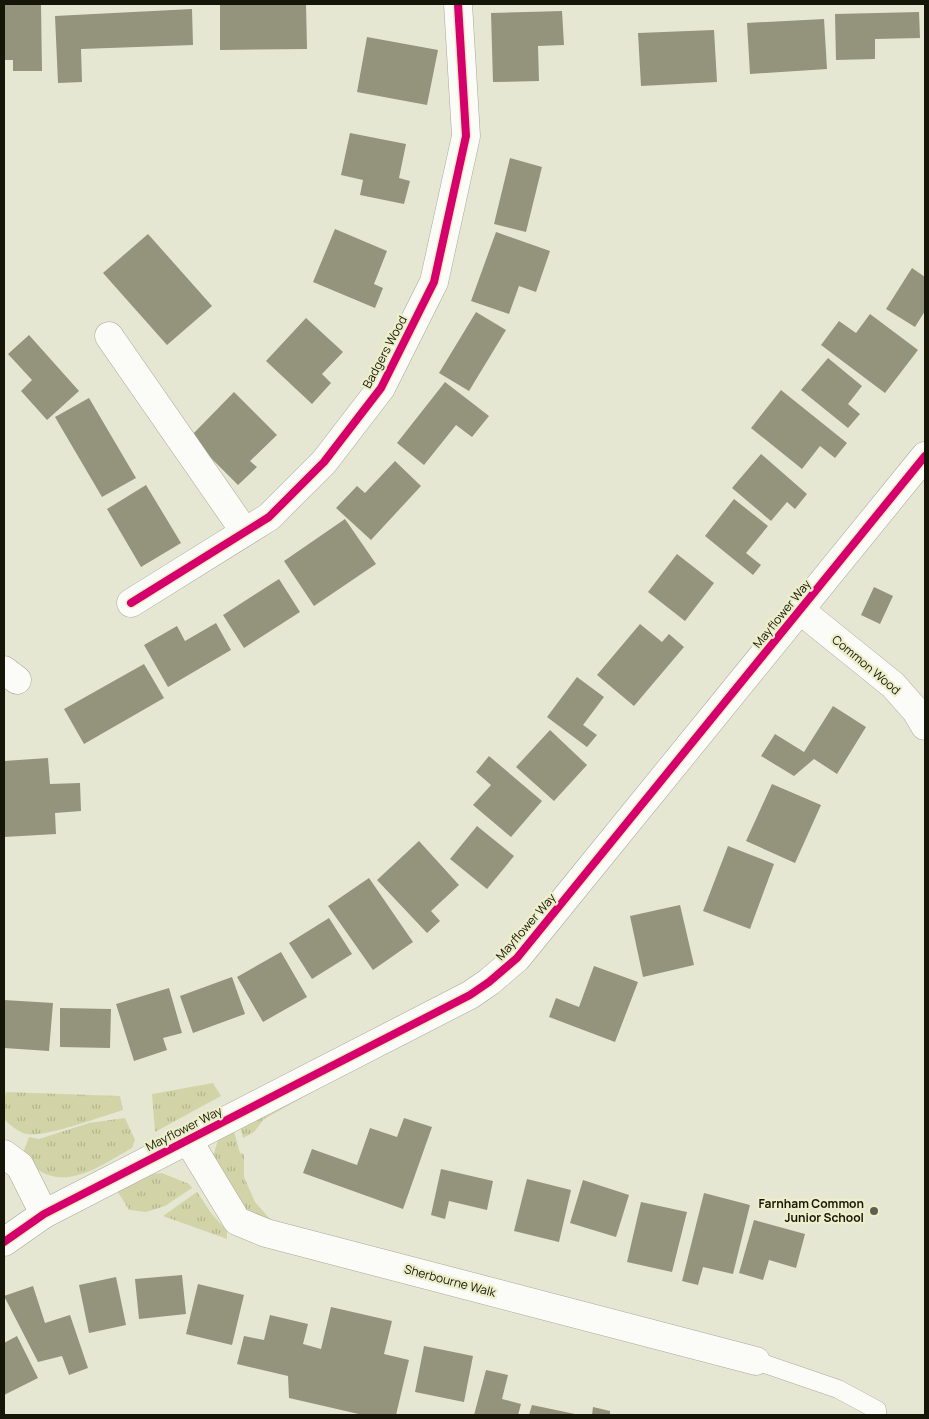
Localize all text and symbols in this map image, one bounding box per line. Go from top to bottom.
street label: Badgers Wood [358,313,411,391]
street label: Mayflower Way [749,575,815,652]
street label: Common Wood [829,631,904,698]
street label: Mayflower Way [492,889,560,964]
street label: Mayflower Way [143,1102,225,1155]
place label: Farnham Common Junior School [758,1195,864,1226]
marker: Farnham Common Junior School [868,1205,880,1217]
street label: Sherbourne Walk [402,1260,499,1301]

